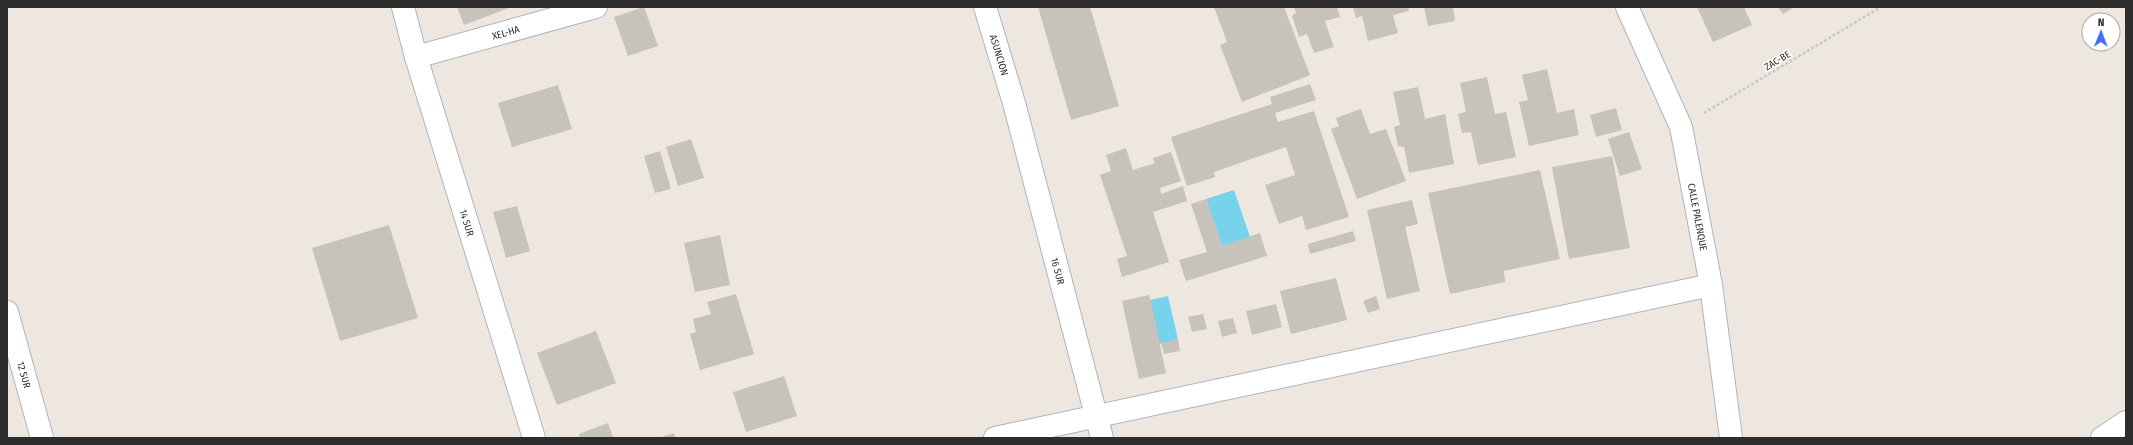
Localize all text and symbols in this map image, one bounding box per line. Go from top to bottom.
north arrow [2081,12,2121,52]
text: N [2098,16,2105,29]
street label: XEL-HA [491,23,522,43]
street label: ASUNCION [987,33,1010,77]
street label: ZAC-BE [1762,48,1793,73]
street label: CALLE PALENQUE [1685,182,1709,252]
street label: 14 SUR [457,208,476,238]
street label: 16 SUR [1048,256,1067,287]
street label: 12 SUR [14,360,33,390]

